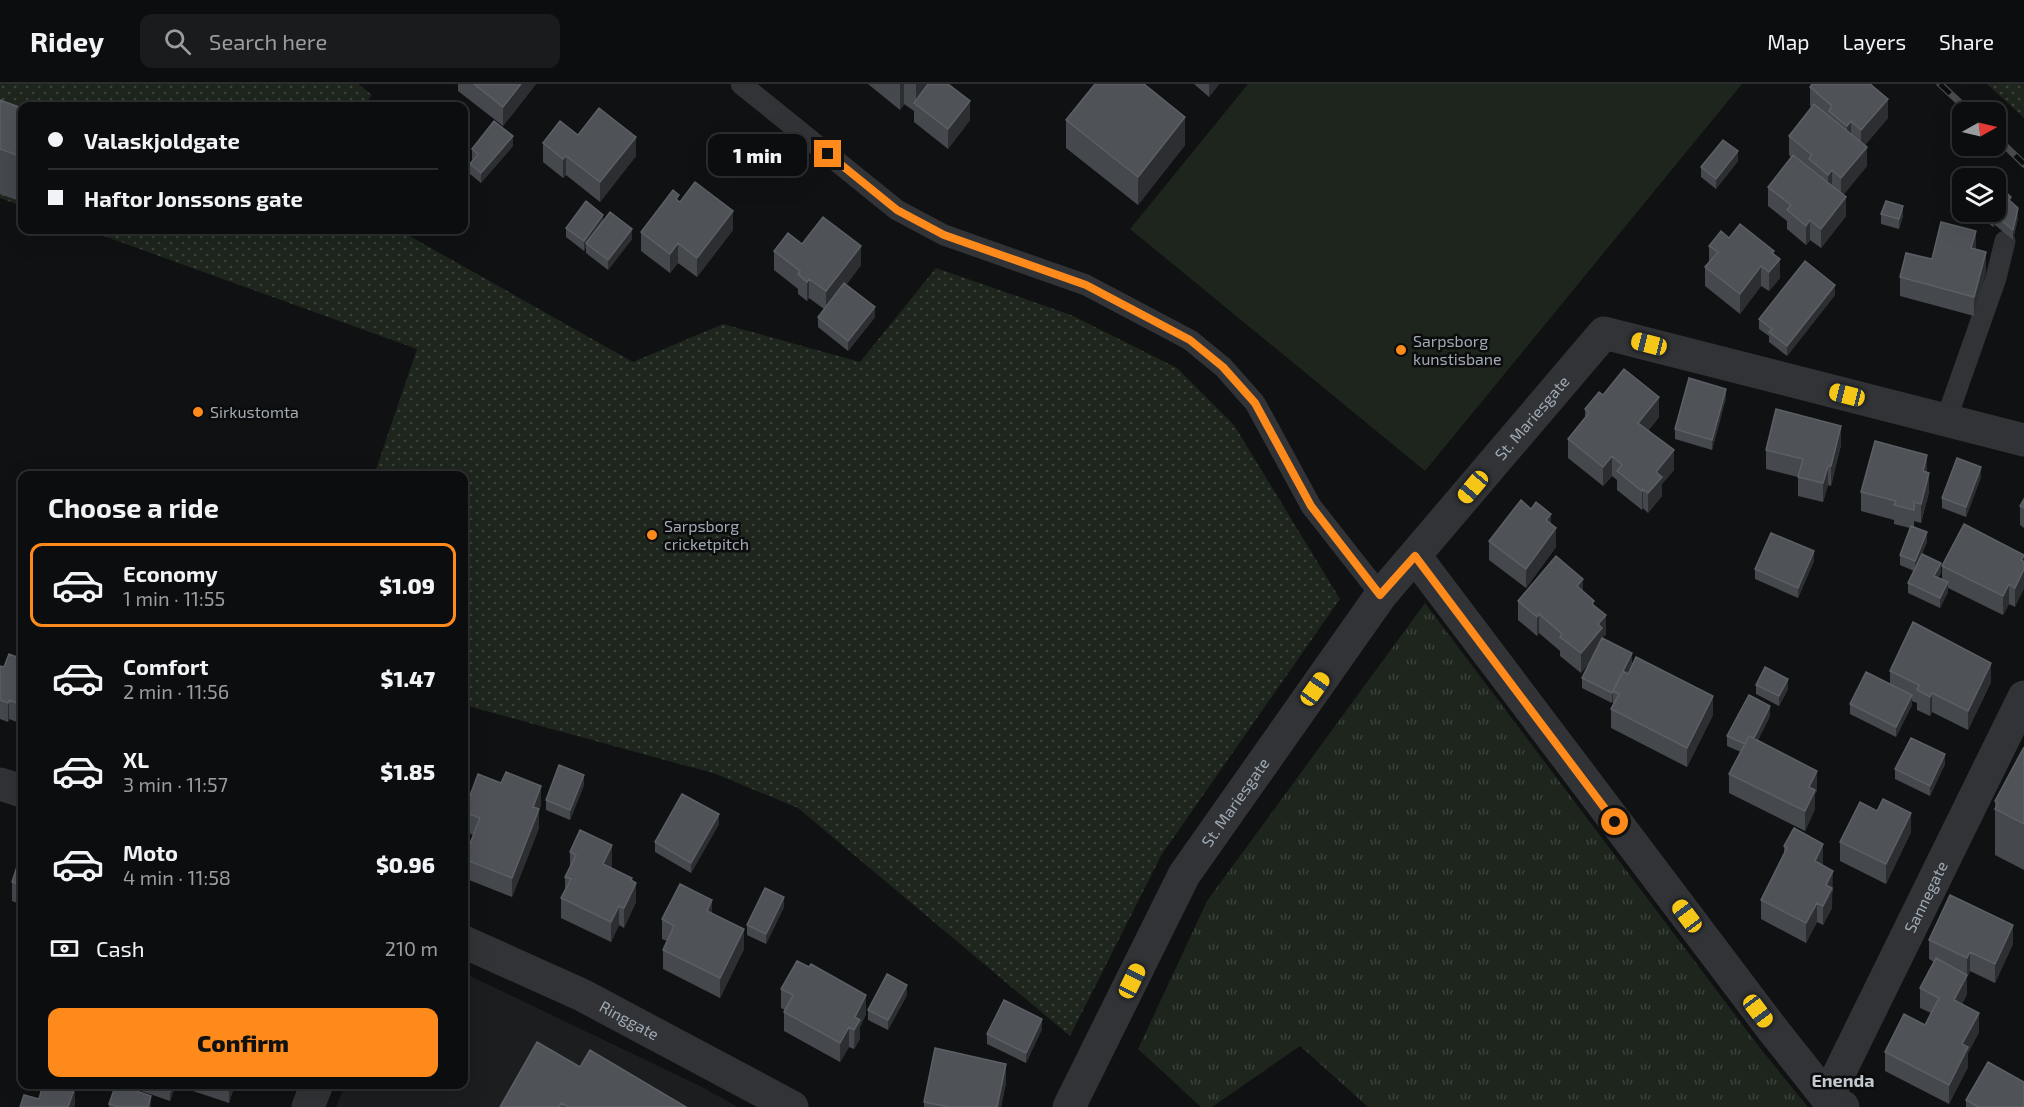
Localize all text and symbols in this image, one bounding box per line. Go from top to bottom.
search box [140,14,560,68]
text: Ridey [30,24,104,58]
icon: search [161,25,194,58]
text: Search here [209,28,327,54]
text: Map [1767,29,1809,54]
text: Layers [1842,29,1906,54]
text: Share [1939,29,1994,54]
north arrow [1952,102,2006,156]
map controls [1952,102,2006,222]
text: Valaskjoldgate [84,127,240,153]
callout: 1 min [708,133,807,175]
route end [814,140,841,167]
text: 1 min [733,143,782,167]
button: layers [1952,168,2006,222]
text: Haftor Jonssons gate [84,185,303,211]
place label: Sarpsborg kunstisbane [1413,331,1502,368]
car [1629,331,1669,357]
marker: Sarpsborg kunstisbane [1394,343,1408,357]
street label: St. Mariesgate [1490,371,1573,463]
car [1827,382,1867,408]
place label: Sirkustomta [210,402,299,421]
marker: Sirkustomta [191,405,205,419]
car [1455,467,1491,507]
text: Choose a ride [48,491,219,523]
place label: Sarpsborg cricketpitch [664,516,749,553]
marker: Sarpsborg cricketpitch [645,528,659,542]
icon: car [51,558,105,612]
text: Economy [123,560,218,586]
text: $1.09 [379,572,435,598]
text: 1 min · 11:55 [123,586,225,610]
icon: car [51,651,105,705]
text: Comfort [123,653,208,679]
text: $1.47 [381,665,435,691]
car [1297,669,1333,709]
text: 2 min · 11:56 [123,679,229,703]
icon: car [51,744,105,798]
text: XL [123,746,149,772]
street label: St. Mariesgate [1197,754,1273,850]
text: $1.85 [380,758,435,784]
text: 3 min · 11:57 [123,772,228,796]
route start [1601,808,1628,835]
icon: car [51,837,105,891]
text: Moto [123,839,178,865]
text: $0.96 [376,851,435,877]
street label: Sannegate [1900,858,1951,936]
text: 4 min · 11:58 [123,865,231,889]
car [1669,896,1705,936]
icon: cash [48,932,81,965]
text: Cash [96,935,145,961]
text: 210 m [385,936,438,960]
car [1116,961,1148,1001]
car [1740,991,1776,1031]
street label: Ringgate [597,996,662,1043]
button: Confirm [48,1008,438,1077]
district label: Enenda [1811,1069,1875,1091]

